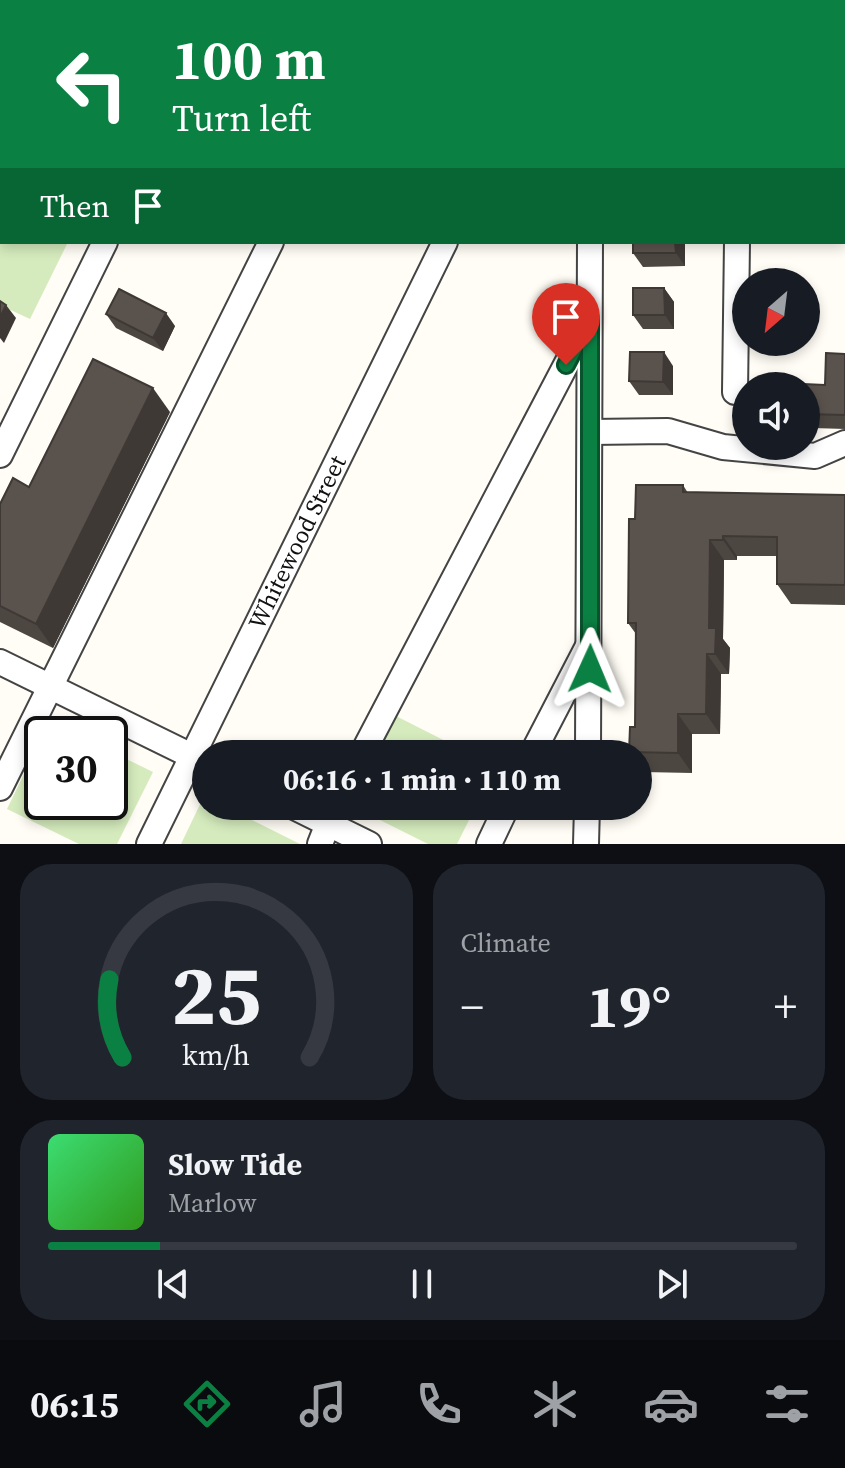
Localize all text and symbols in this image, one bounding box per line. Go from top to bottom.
text: 100 m [172,21,326,98]
icon: left [40,32,144,136]
text: Turn left [172,94,311,143]
icon: arrive [126,184,170,228]
text: Then [40,186,110,227]
north arrow [732,268,820,356]
map controls [732,268,820,460]
pin [532,283,600,365]
icon: arrive [544,295,588,339]
button: sound [732,372,820,460]
street label: Whitewood Street [240,450,354,635]
position arrow [548,627,632,711]
speed limit sign: 30 [24,716,128,820]
text: 06:16 · 1 min · 110 m [283,759,561,800]
text: Climate [461,925,551,961]
text: 25 [171,938,261,1052]
text: 19° [586,965,671,1047]
text: − [461,976,484,1037]
text: + [774,976,797,1037]
text: km/h [182,1035,250,1075]
text: Slow Tide [168,1144,302,1185]
text: Marlow [168,1185,257,1221]
icon: previous [151,1262,195,1306]
icon: pause [400,1262,444,1306]
icon: next [650,1262,694,1306]
icon: directions [179,1376,235,1432]
icon: music [295,1376,351,1432]
icon: phone [411,1376,467,1432]
icon: climate [527,1376,583,1432]
icon: car [643,1376,699,1432]
icon: filters [759,1376,815,1432]
text: 06:15 [30,1380,119,1429]

